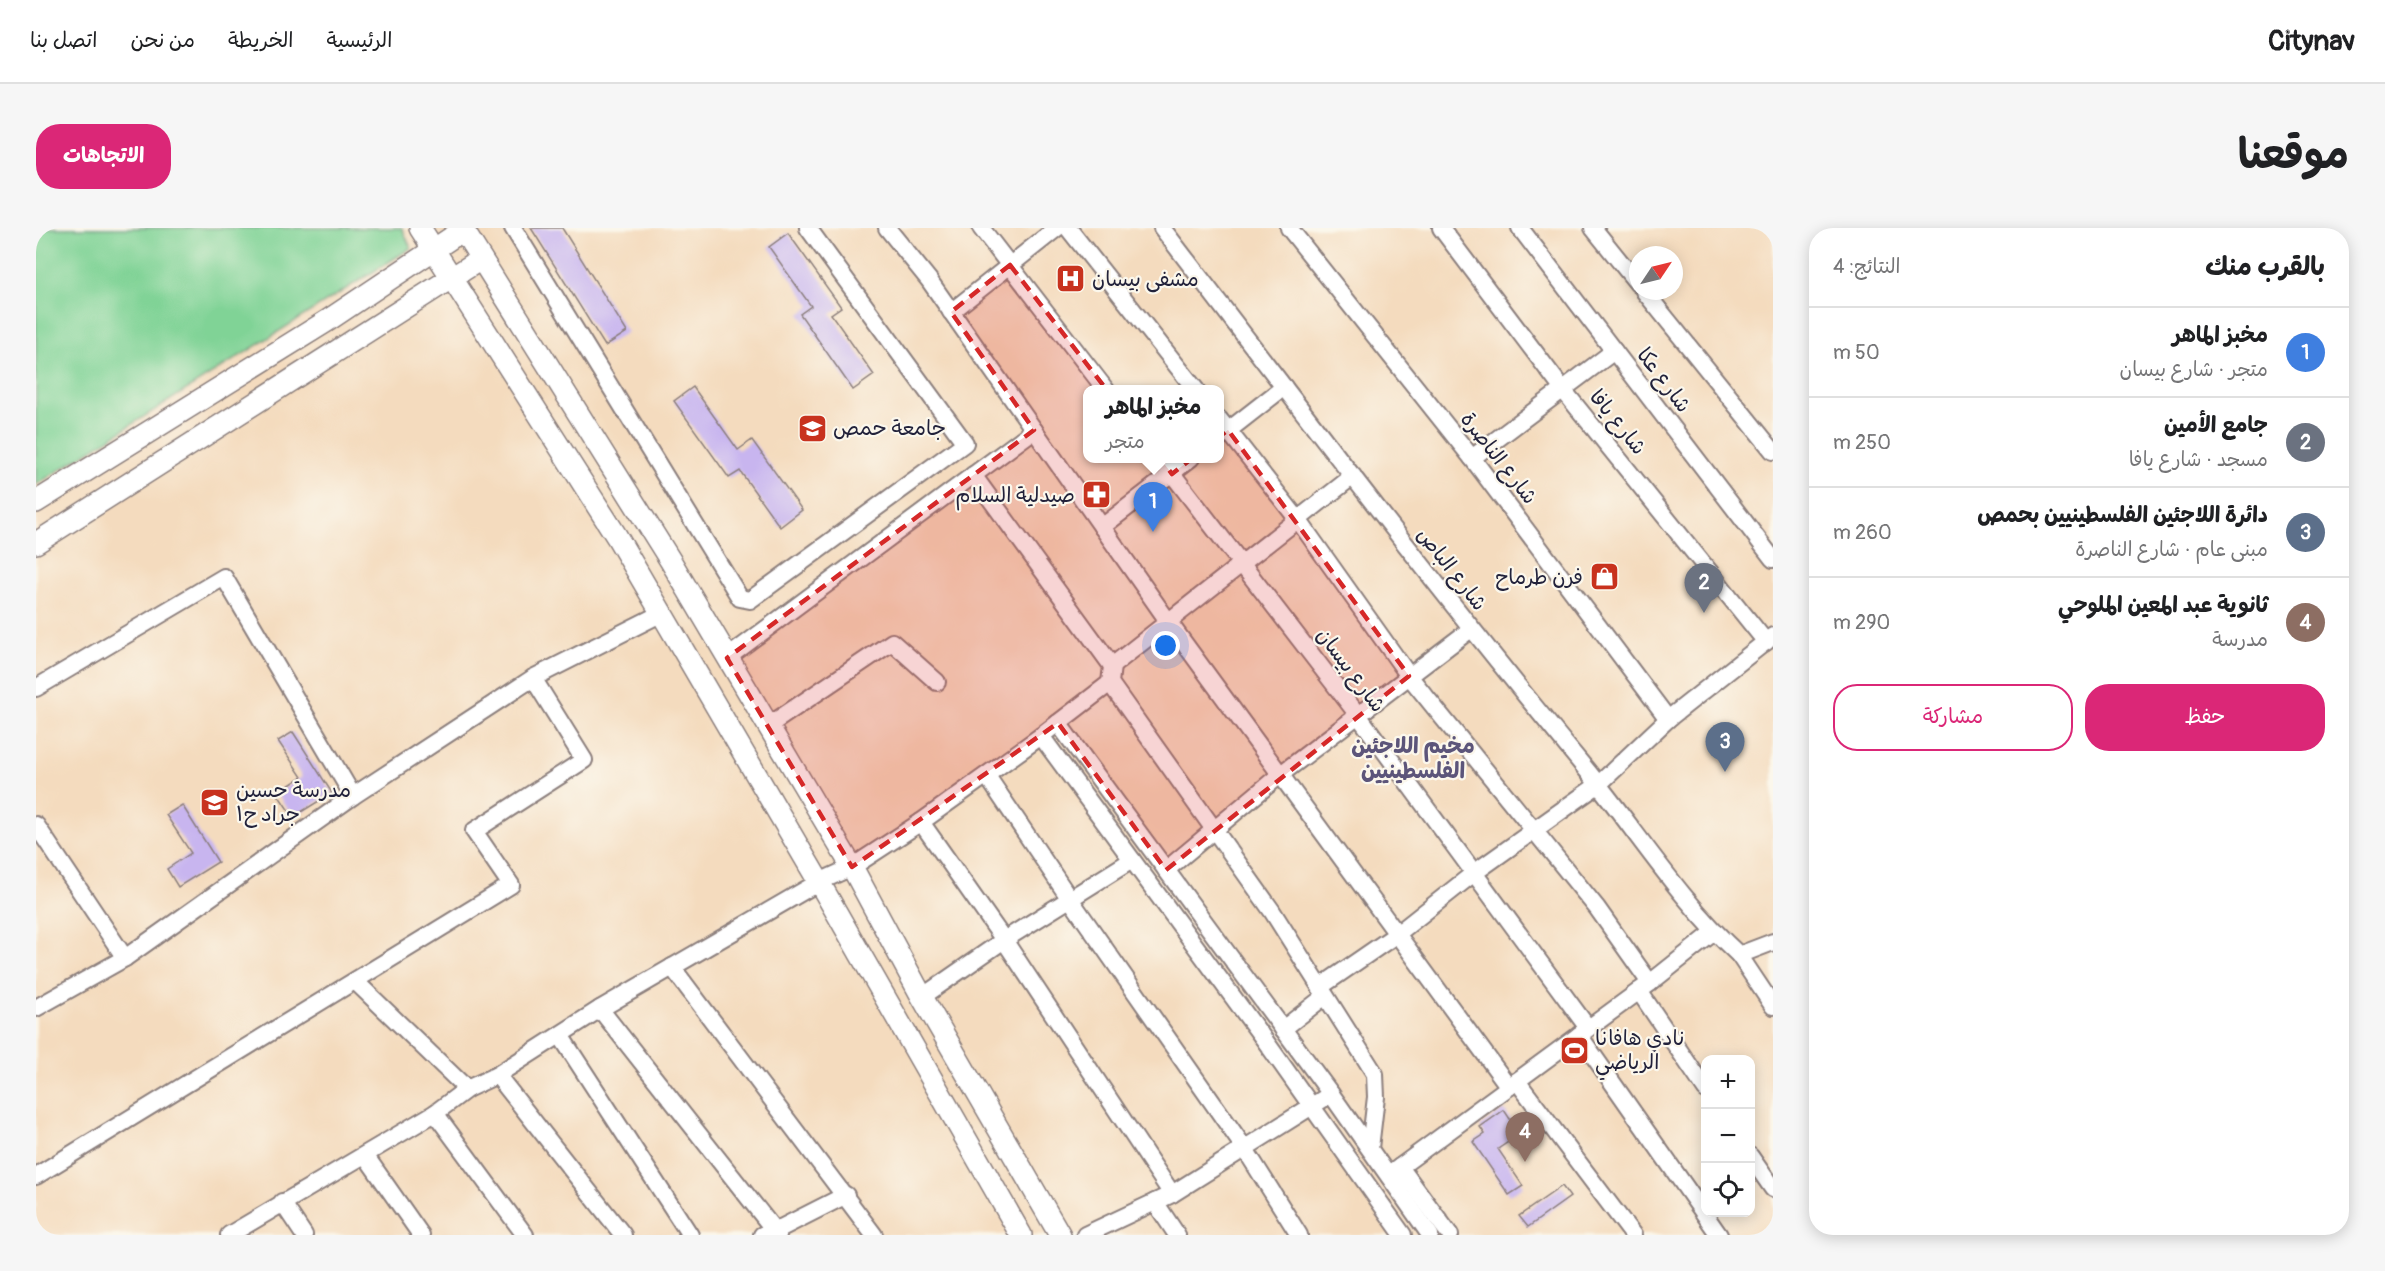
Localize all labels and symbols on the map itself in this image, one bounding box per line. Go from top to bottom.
north arrow [1629,246,1683,300]
hospital icon: مشفى بيسان [1055,263,1087,295]
place label: مشفى بيسان [1092,266,1199,293]
street label: شارع عكا [1630,342,1697,419]
street label: شارع يافا [1582,384,1652,461]
street label: شارع الناصرة [1453,407,1543,511]
school or university icon: جامعة حمص [796,412,828,444]
place label: جامعة حمص [833,415,946,442]
pharmacy icon: صيدلية السلام [1080,479,1112,511]
place label: صيدلية السلام [955,482,1075,511]
pin: 1 [1134,482,1172,532]
street label: شارع الباص [1410,522,1492,617]
shop icon: فرن طرماح [1588,561,1620,593]
place label: فرن طرماح [1495,564,1583,591]
pin: 2 [1684,564,1724,613]
street label: شارع بيسان [1309,623,1391,719]
your location [1151,631,1180,660]
pin: 3 [1706,722,1744,772]
district label: مخيم اللاجئين الفلسطينيين [1351,732,1475,785]
place label: مدرسة حسين جراد ح١ [236,777,351,828]
school or university icon: مدرسة حسين جراد ح١ [199,786,231,818]
place label: نادي هافانا الرياضي [1595,1025,1684,1081]
sports icon: نادي هافانا الرياضي [1558,1034,1590,1066]
pin: 4 [1506,1112,1544,1162]

